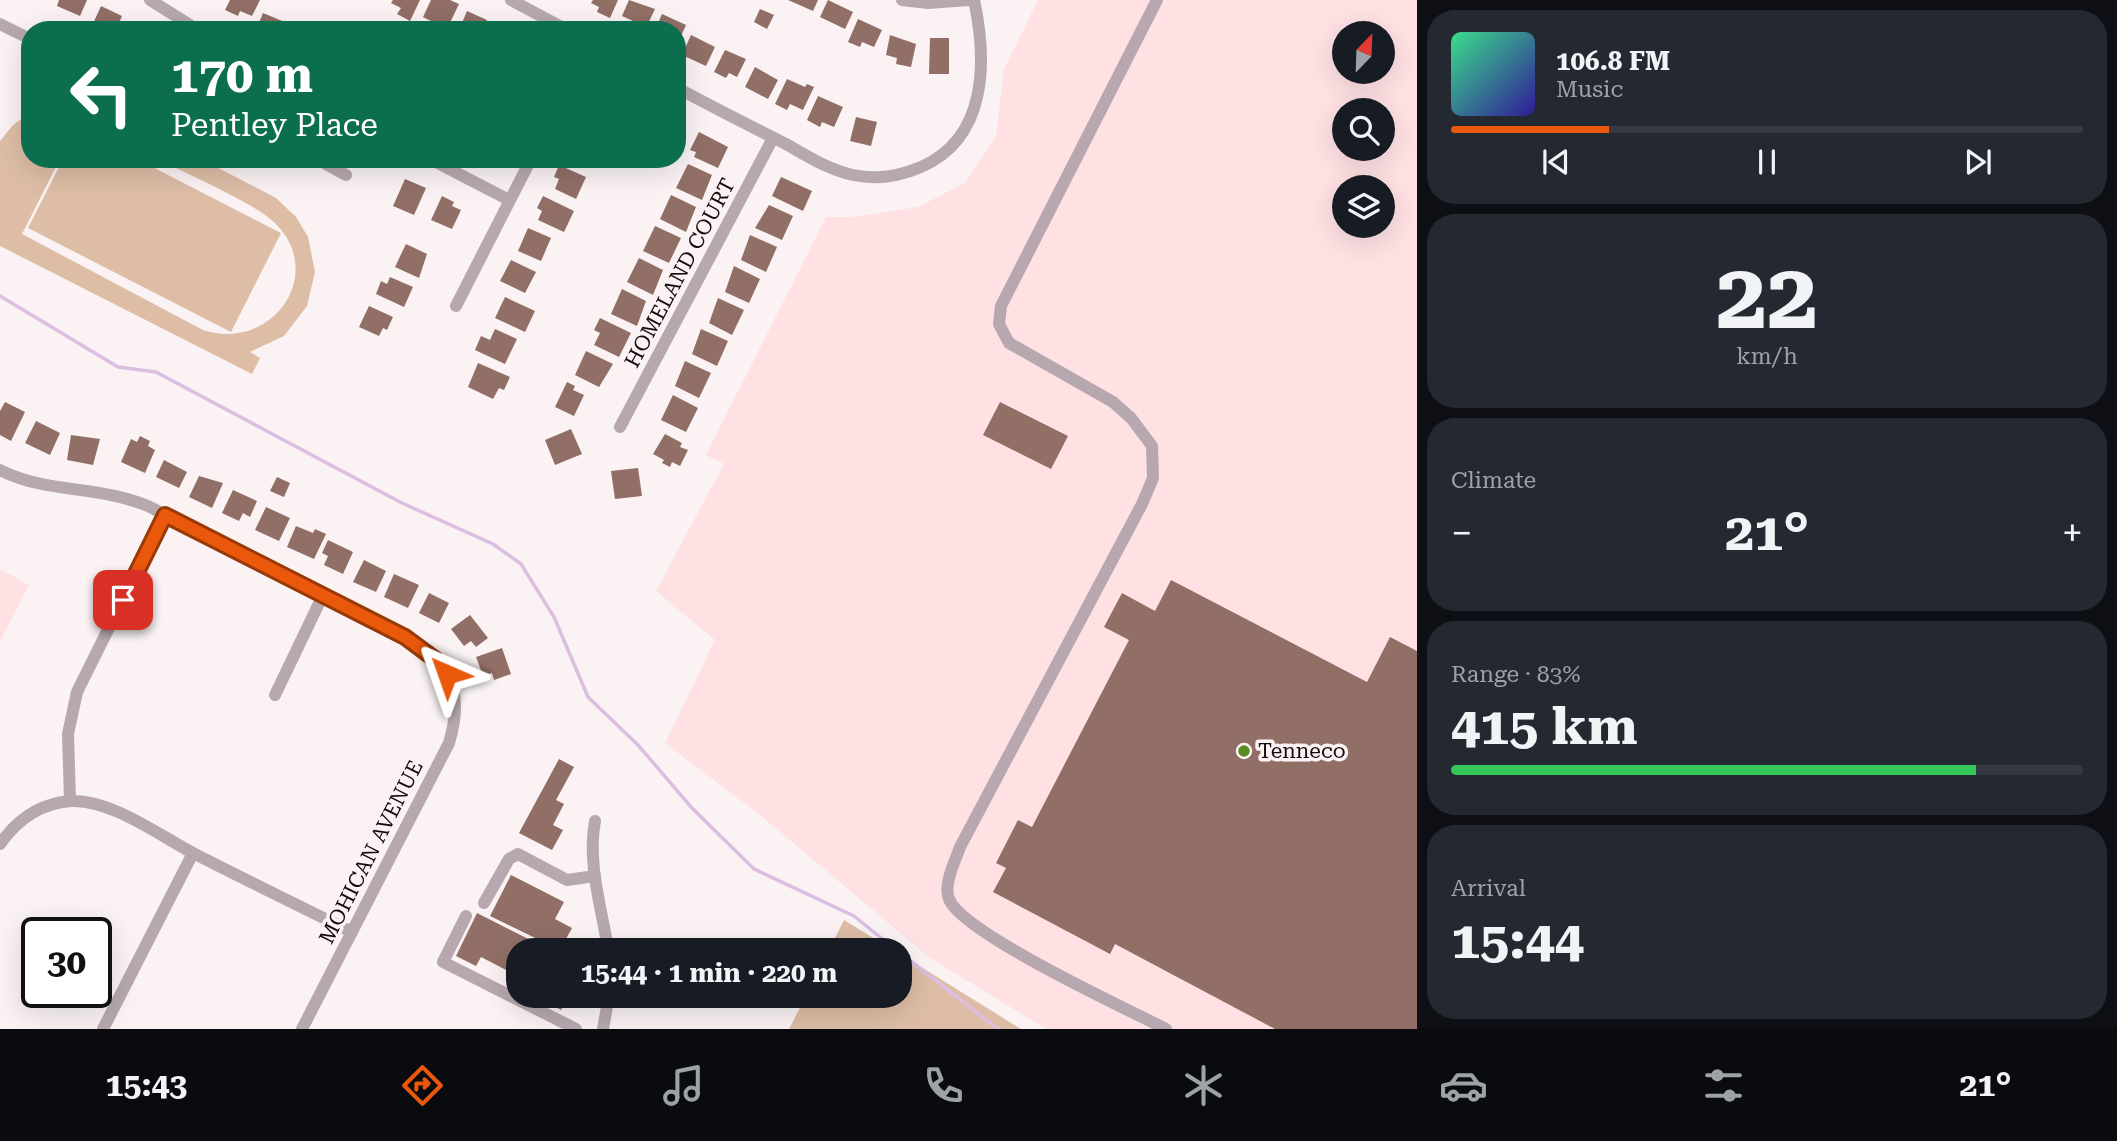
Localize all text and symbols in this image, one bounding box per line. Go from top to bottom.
north arrow [1332,21,1395,84]
map controls [1332,21,1395,238]
text: 106.8 FM [1556,46,1670,76]
text: 170 m [171,47,313,104]
icon: left [56,49,147,140]
text: Music [1556,76,1623,103]
button: search [1332,98,1395,161]
text: Pentley Place [171,106,378,144]
icon: previous [1537,143,1575,181]
icon: pause [1748,143,1786,181]
icon: next [1959,143,1997,181]
street label: HOMELAND COURT [620,174,740,372]
button: layers [1332,175,1395,238]
text: 22 [1716,244,1818,350]
text: km/h [1736,343,1798,370]
text: Climate [1451,467,1536,494]
text: 21° [1725,502,1809,563]
text: − [1451,511,1472,555]
text: + [2062,511,2083,555]
pin [93,570,153,630]
icon: arrive [104,581,142,619]
position arrow [410,637,484,711]
text: Range · 83% [1451,661,1580,688]
text: 415 km [1451,696,1638,757]
place label: Tenneco [1258,739,1346,763]
marker: Tenneco [1236,743,1252,759]
street label: MOHICAN AVENUE [314,756,428,948]
text: Arrival [1451,875,1526,902]
text: 15:44 [1451,910,1584,971]
speed limit sign: 30 [21,917,112,1008]
text: 15:44 · 1 min · 220 m [581,958,837,988]
icon: directions [398,1061,447,1110]
icon: music [659,1061,708,1110]
icon: phone [919,1061,968,1110]
icon: climate [1179,1061,1228,1110]
icon: car [1439,1061,1488,1110]
icon: filters [1699,1061,1748,1110]
text: 15:43 [106,1066,187,1104]
text: 21° [1960,1066,2011,1104]

